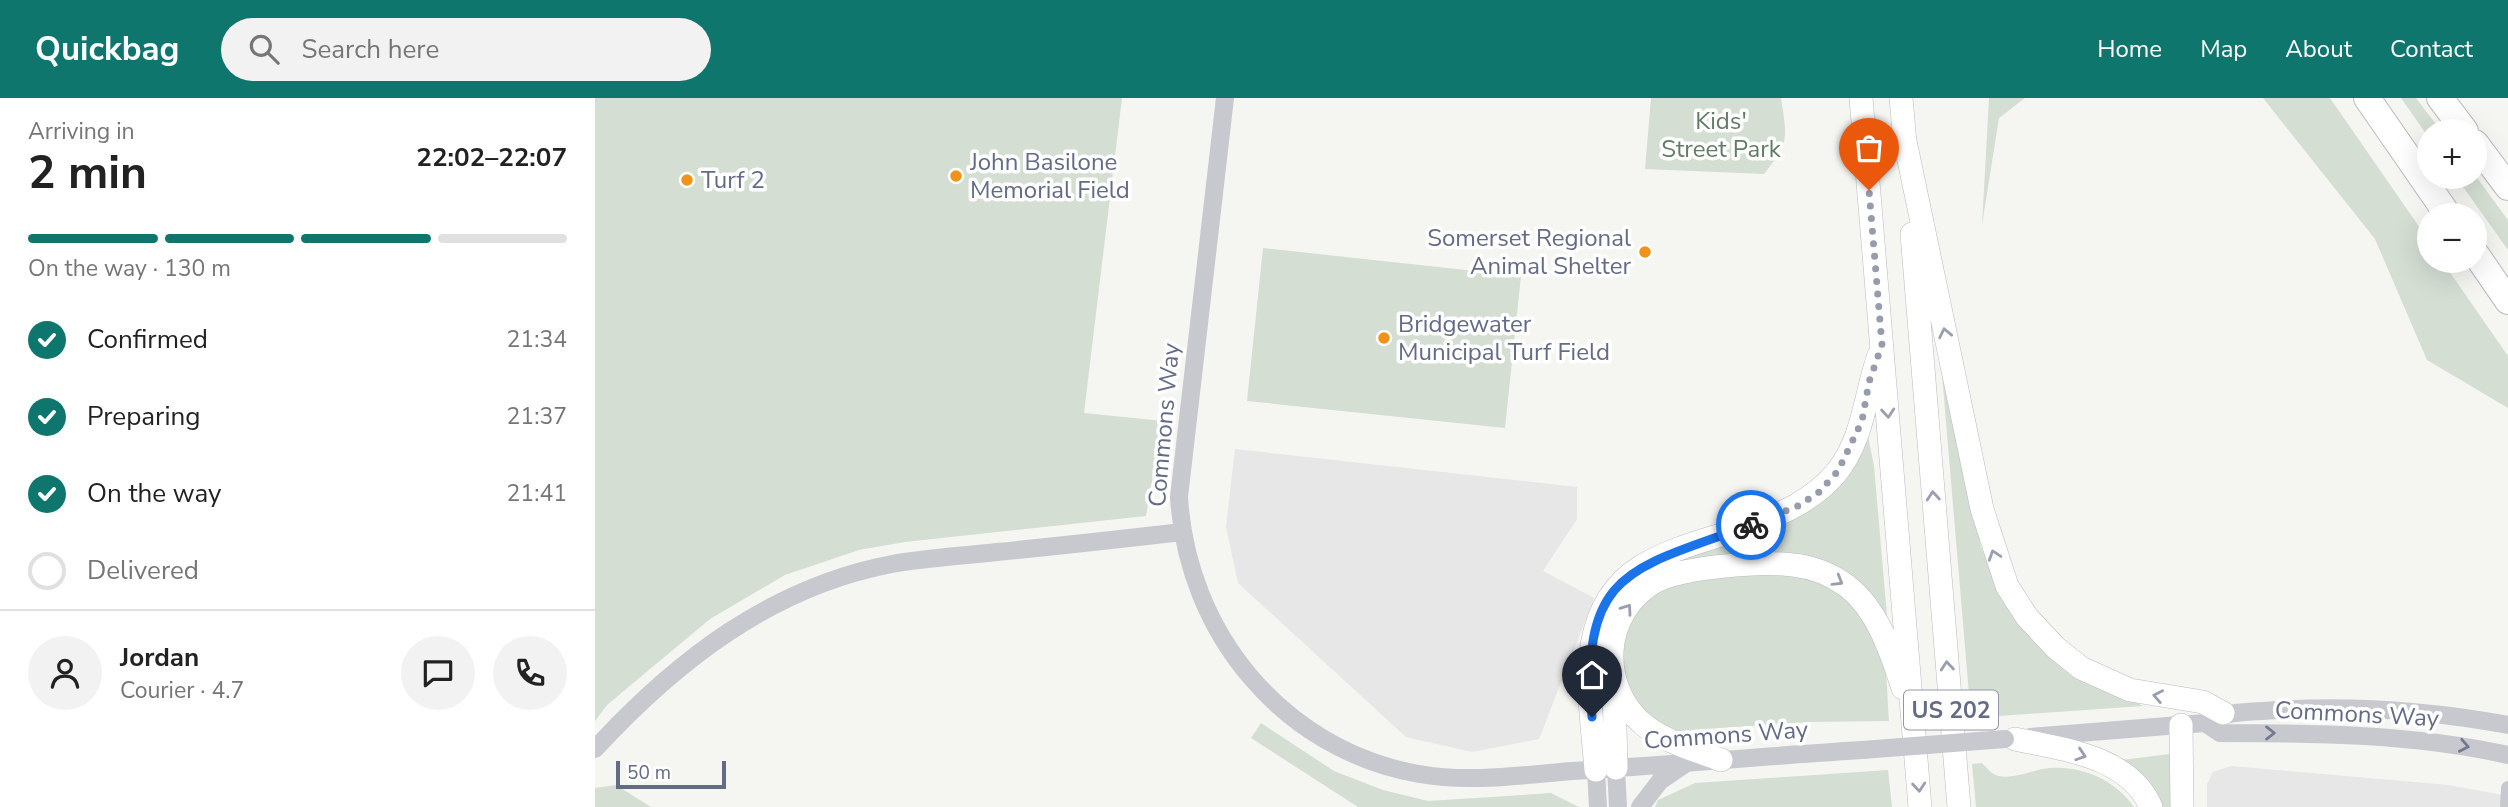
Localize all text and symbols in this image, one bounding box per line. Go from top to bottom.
search box [221,18,711,81]
text: Quickbag [35,27,179,72]
icon: search [245,30,283,68]
text: Search here [301,32,439,67]
text: Home [2097,33,2162,65]
text: Map [2200,33,2247,65]
text: About [2285,33,2352,65]
text: Contact [2390,33,2473,65]
park label: Kids' Street Park [1661,105,1782,165]
text: Arriving in [28,116,135,147]
pin [1839,118,1899,190]
map controls [2417,119,2487,273]
button: + [2417,119,2487,189]
icon: bag [1850,129,1888,167]
text: 22:02–22:07 [416,140,567,175]
text: 2 min [28,141,147,204]
place label: John Basilone Memorial Field [969,146,1130,206]
place label: Turf 2 [701,164,765,196]
marker: John Basilone Memorial Field [948,168,964,184]
marker: Turf 2 [679,172,695,188]
button: − [2417,203,2487,273]
place label: Somerset Regional Animal Shelter [1427,222,1631,282]
marker: Somerset Regional Animal Shelter [1637,244,1653,260]
text: On the way · 130 m [28,253,231,284]
place label: Bridgewater Municipal Turf Field [1398,308,1610,368]
icon: check [28,321,66,359]
text: Confirmed [87,322,208,357]
text: 21:34 [507,324,567,355]
one-way arrow [1938,327,1953,339]
marker: Bridgewater Municipal Turf Field [1376,330,1392,346]
street label: Commons Way [1141,341,1187,508]
icon: check [28,398,66,436]
text: Preparing [87,399,200,434]
text: 21:37 [507,401,567,432]
one-way arrow [1880,408,1895,419]
icon: check [28,475,66,513]
text: On the way [87,476,221,511]
text: 21:41 [507,478,567,509]
courier [1716,490,1786,560]
one-way arrow [1926,491,1941,502]
icon: bike [1732,506,1770,544]
one-way arrow [1988,549,2002,561]
text: Delivered [87,553,199,588]
one-way arrow [1830,573,1843,586]
one-way arrow [1619,604,1632,617]
button: person [28,636,102,710]
button: chat [401,636,475,710]
button: phone [493,636,567,710]
text: Jordan [120,640,199,675]
pin [1562,645,1622,717]
icon: home [1573,656,1611,694]
one-way arrow [1940,660,1955,671]
text: Courier · 4.7 [120,675,244,706]
road number: US 202 [1904,690,1998,730]
one-way arrow [2152,690,2164,705]
street label: Commons Way [2274,694,2441,734]
street label: Commons Way [1643,713,1810,757]
one-way arrow [2265,725,2276,741]
one-way arrow [2458,738,2470,753]
one-way arrow [2075,746,2087,761]
scale bar [616,758,726,790]
text: 50 m [627,760,671,786]
one-way arrow [1911,782,1926,793]

